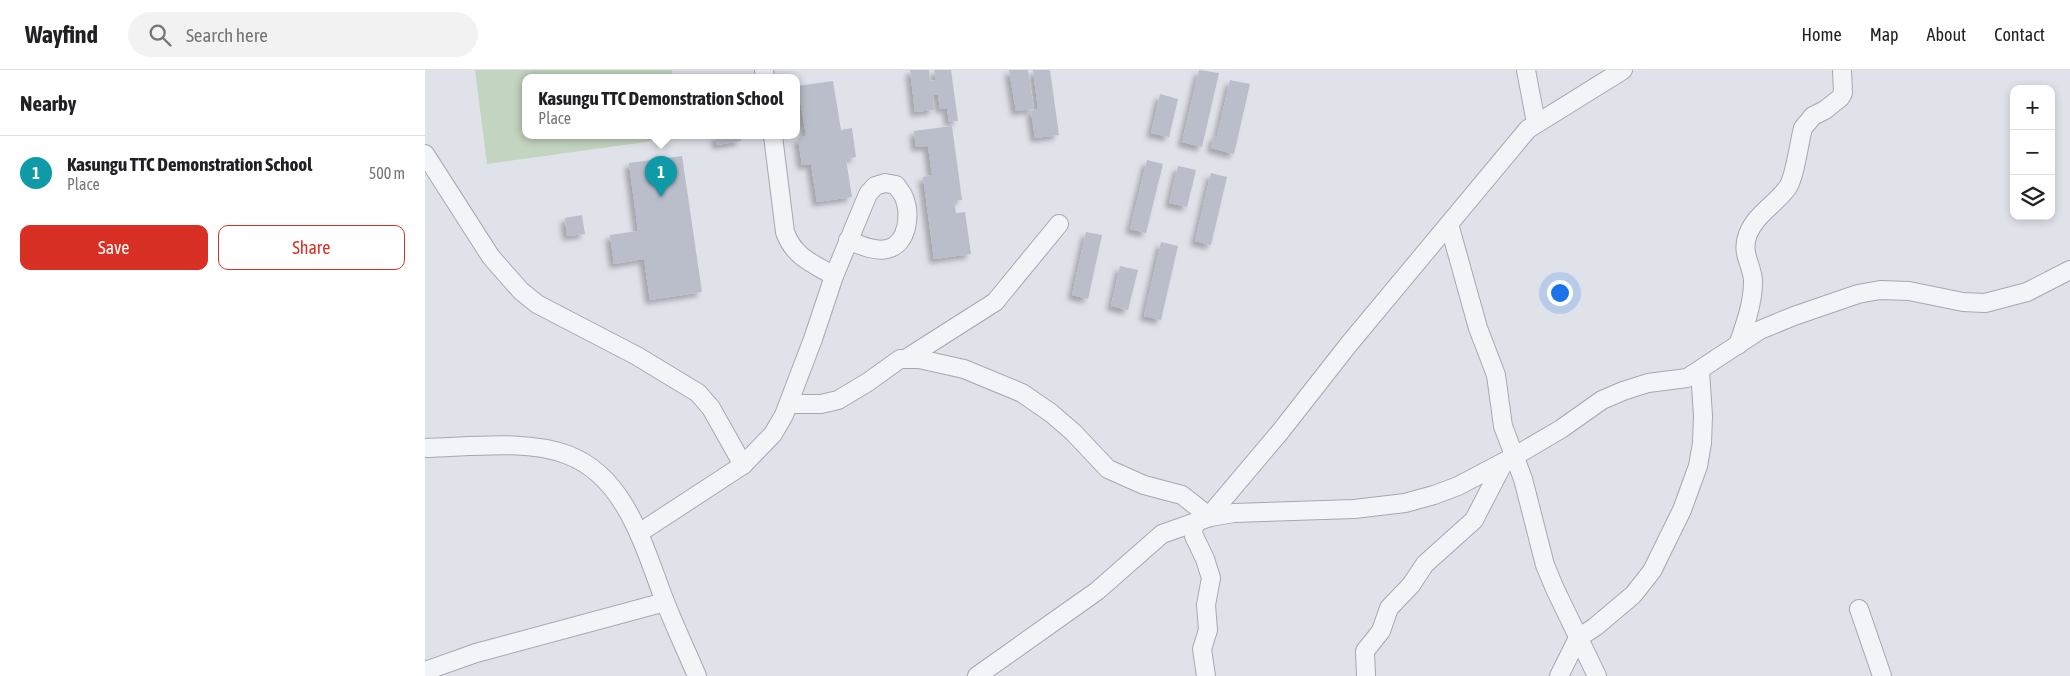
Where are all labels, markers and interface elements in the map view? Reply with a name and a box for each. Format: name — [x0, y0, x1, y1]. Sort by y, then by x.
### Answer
search box — [128, 12, 478, 57]
text: Wayfind — [25, 21, 98, 48]
icon: search — [146, 21, 174, 49]
text: Search here — [186, 24, 268, 46]
text: Home — [1802, 24, 1842, 45]
text: Map — [1870, 24, 1899, 45]
text: About — [1927, 24, 1966, 45]
text: Contact — [1994, 24, 2045, 45]
popup — [522, 74, 800, 139]
map controls — [2010, 85, 2055, 220]
button: + — [2010, 85, 2055, 130]
text: Kasungu TTC Demonstration School — [538, 87, 784, 109]
text: Nearby — [20, 91, 76, 115]
text: Place — [538, 109, 571, 127]
button: − — [2010, 130, 2055, 175]
text: Kasungu TTC Demonstration School — [67, 153, 312, 175]
pin: 1 — [645, 156, 677, 197]
text: 1 — [32, 164, 40, 182]
text: 500 m — [369, 164, 405, 182]
text: Place — [67, 175, 100, 193]
button: layers — [2010, 175, 2055, 220]
button: Save — [20, 225, 208, 270]
button: Share — [218, 225, 405, 270]
your location — [1547, 280, 1573, 306]

